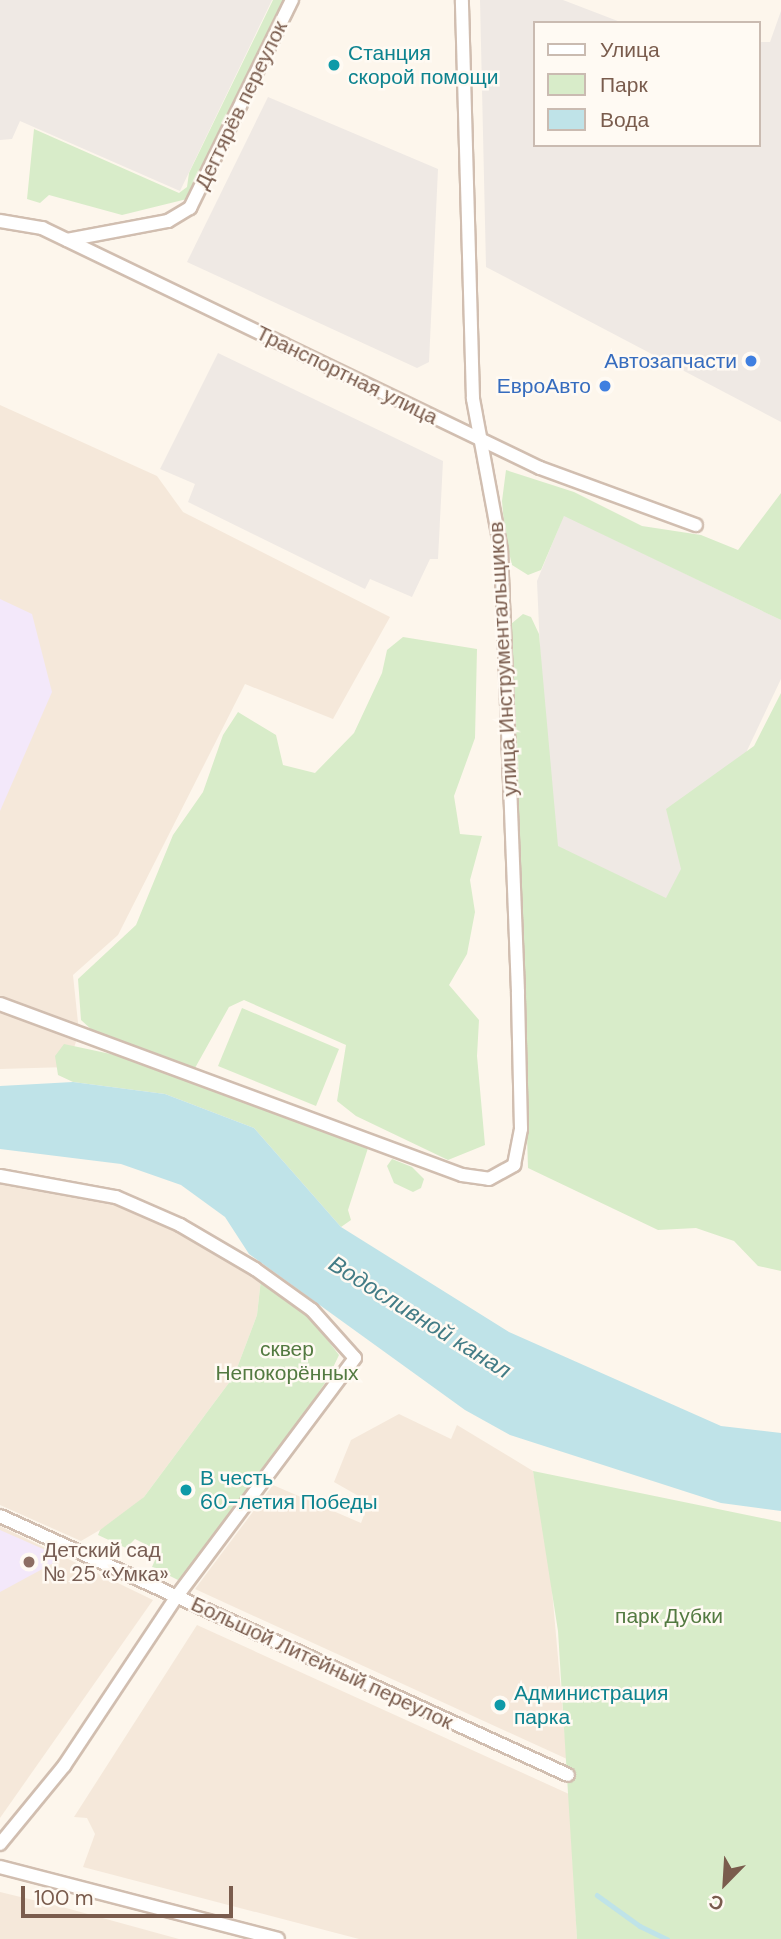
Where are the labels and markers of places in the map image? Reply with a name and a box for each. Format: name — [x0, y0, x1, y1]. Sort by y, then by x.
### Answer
place label: Станция скорой помощи — [348, 40, 498, 90]
marker: Станция скорой помощи — [326, 57, 342, 73]
place label: Автозапчасти — [604, 348, 737, 374]
marker: Автозапчасти — [743, 353, 759, 369]
place label: ЕвроАвто — [497, 373, 591, 399]
marker: ЕвроАвто — [597, 378, 613, 394]
place label: В честь 60-летия Победы — [200, 1465, 378, 1515]
marker: В честь 60-летия Победы — [178, 1482, 194, 1498]
place label: Детский сад № 25 «Умка» — [43, 1537, 169, 1587]
marker: Детский сад № 25 «Умка» — [21, 1554, 37, 1570]
place label: Администрация парка — [514, 1680, 668, 1730]
marker: Администрация парка — [492, 1697, 508, 1713]

